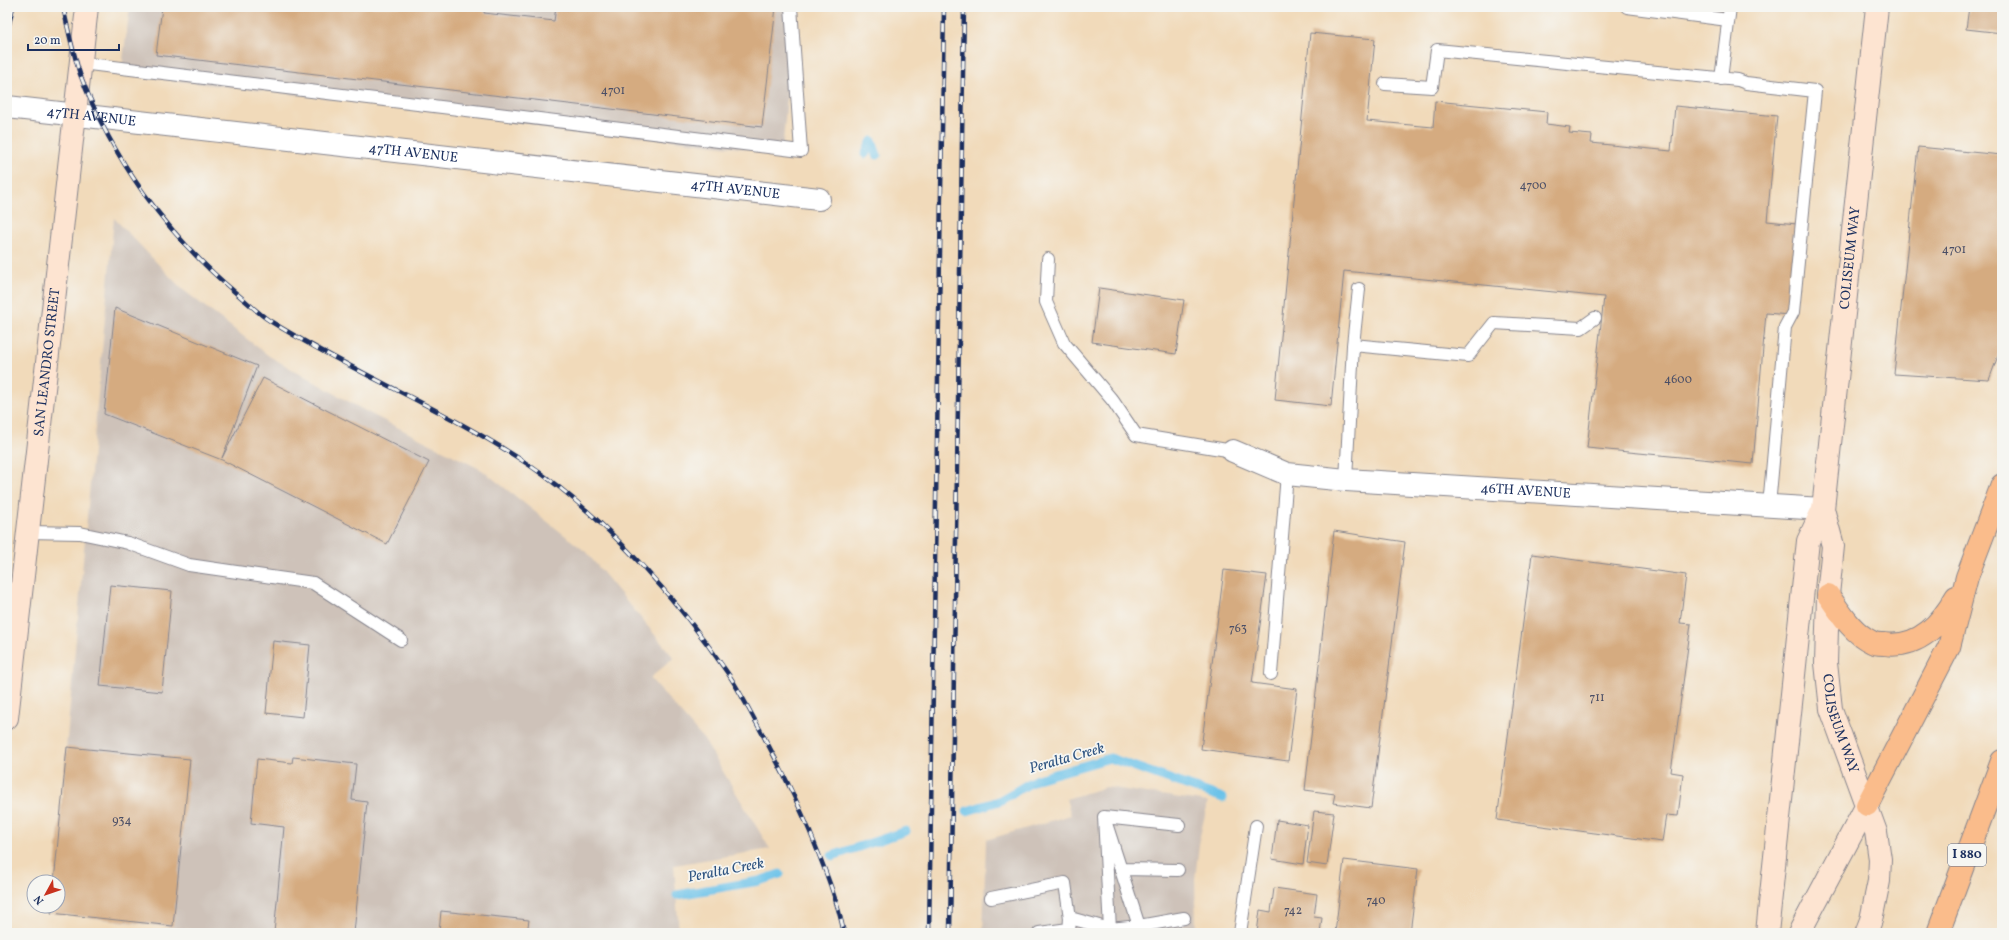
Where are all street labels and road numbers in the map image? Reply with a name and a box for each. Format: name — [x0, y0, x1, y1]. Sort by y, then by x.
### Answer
street label: 47TH AVENUE — [46, 102, 137, 131]
street label: 47TH AVENUE — [368, 139, 459, 168]
street label: 47TH AVENUE — [690, 175, 781, 204]
street label: COLISEUM WAY — [1835, 205, 1865, 310]
street label: SAN LEANDRO STREET — [29, 287, 65, 438]
street label: 46TH AVENUE — [1480, 479, 1571, 503]
street label: COLISEUM WAY — [1818, 673, 1863, 776]
road number: I 880 — [1948, 844, 1986, 866]

